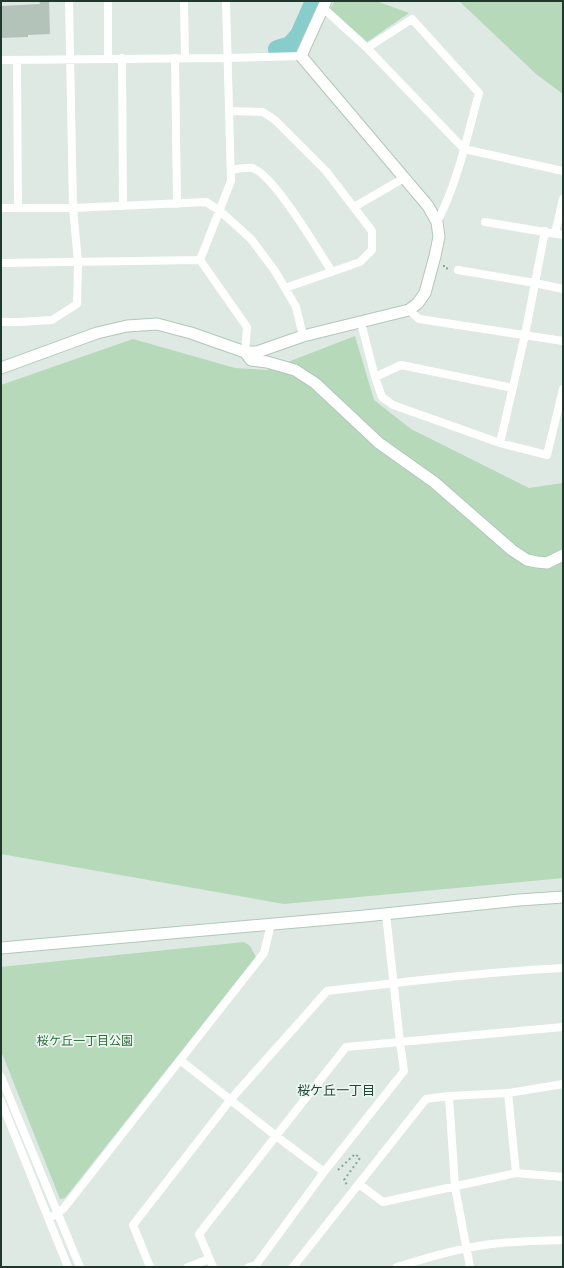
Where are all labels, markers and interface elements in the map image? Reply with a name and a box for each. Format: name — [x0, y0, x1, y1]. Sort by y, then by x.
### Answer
park label: 桜ケ丘一丁目公園 — [37, 1034, 133, 1048]
district label: 桜ケ丘一丁目 — [297, 1083, 375, 1098]

